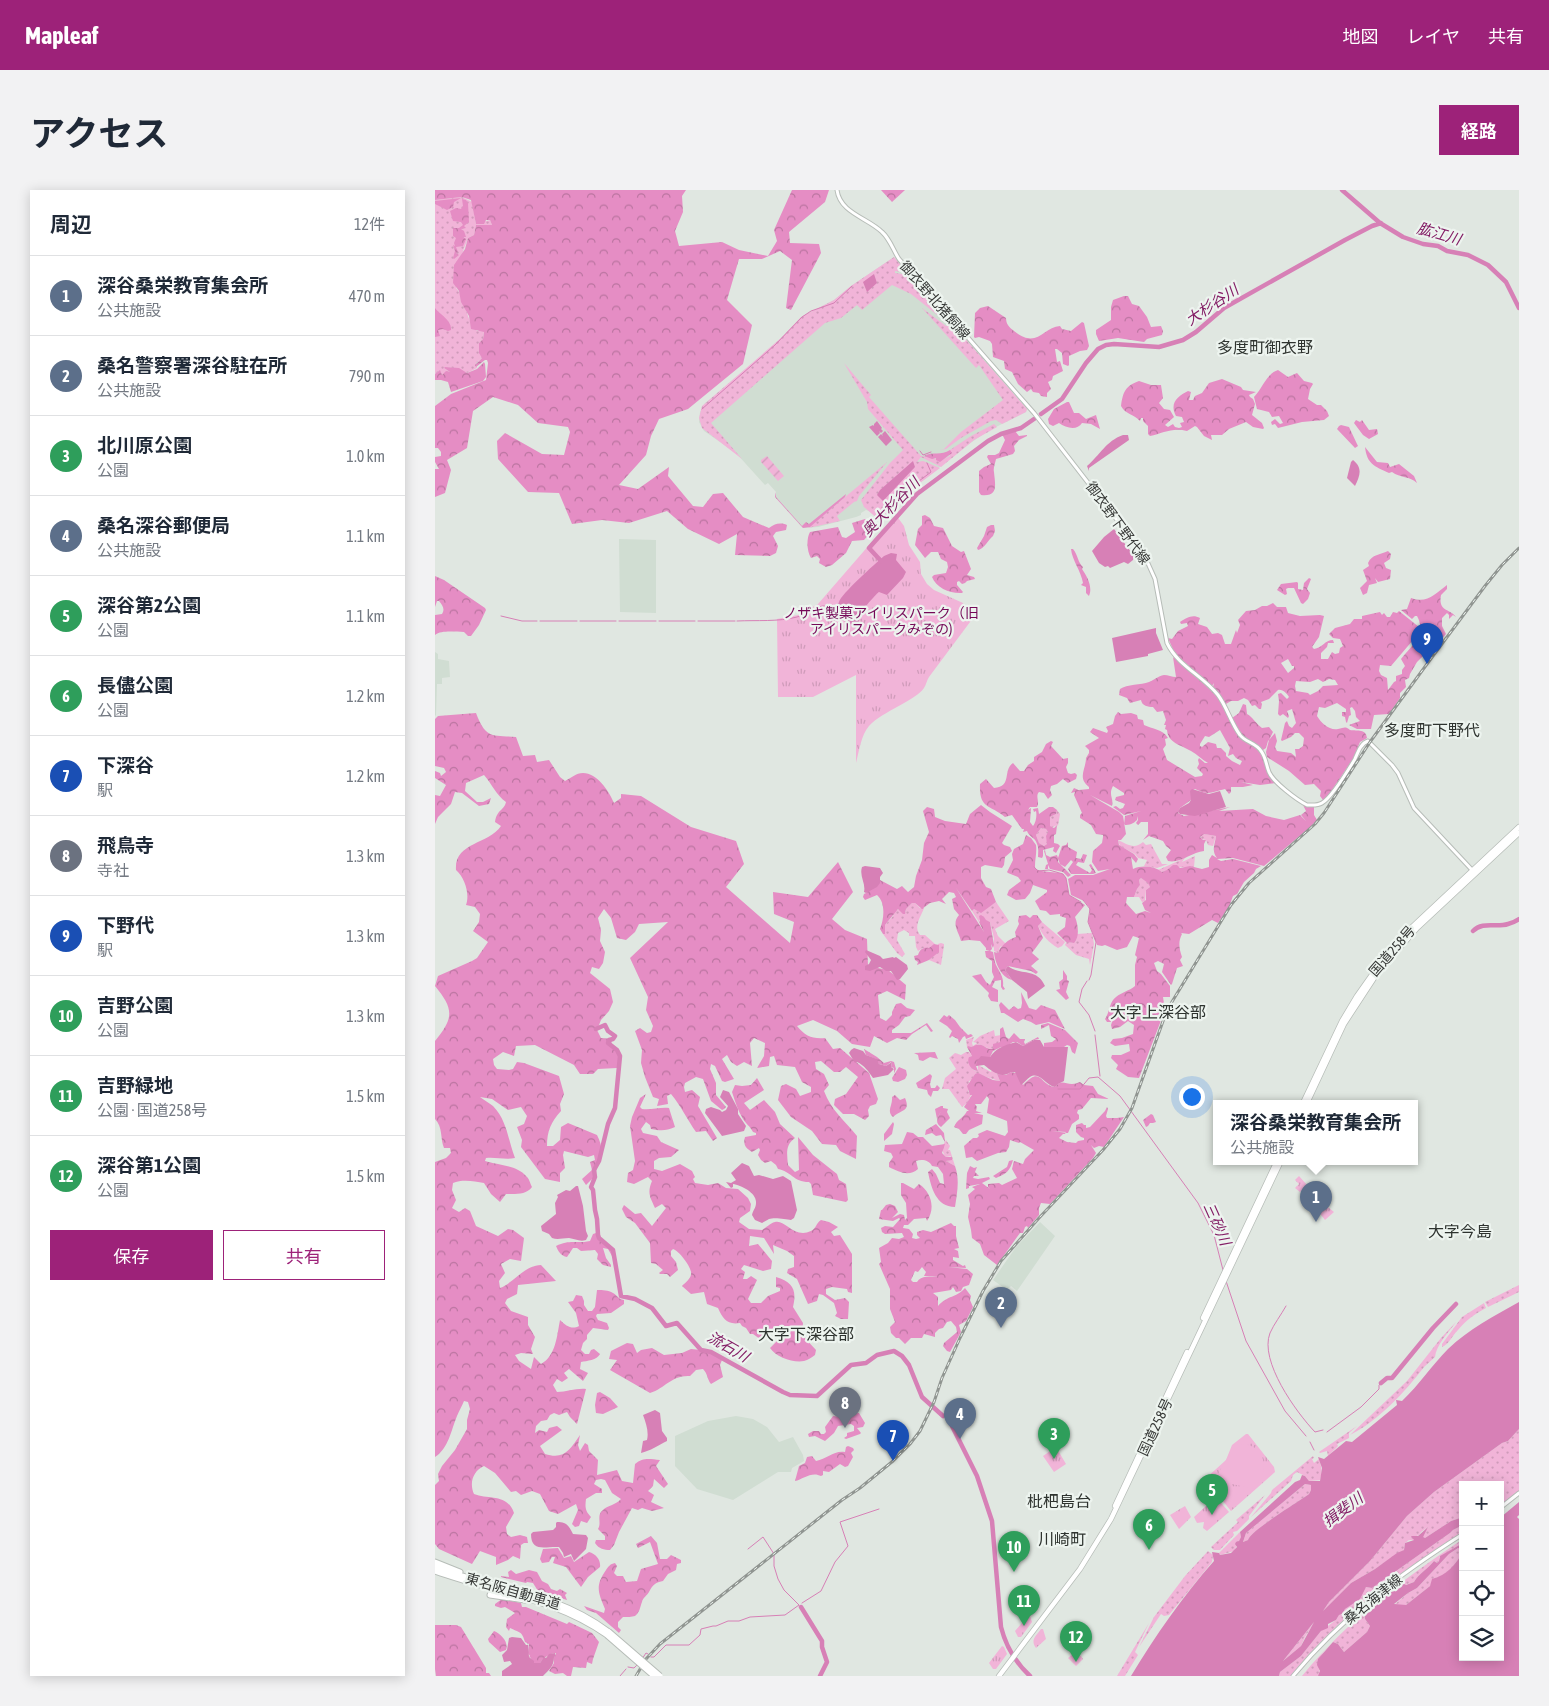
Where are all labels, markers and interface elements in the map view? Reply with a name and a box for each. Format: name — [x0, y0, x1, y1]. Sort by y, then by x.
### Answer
text: Mapleaf — [25, 22, 98, 49]
text: 地図 — [1343, 26, 1379, 47]
text: レイヤ — [1407, 26, 1460, 47]
text: 共有 — [1488, 26, 1524, 47]
button: 経路 — [1439, 105, 1519, 155]
text: アクセス — [30, 113, 168, 153]
text: 周辺 — [50, 212, 92, 236]
text: 12件 — [354, 215, 385, 233]
water label: 肱江川 — [1415, 219, 1465, 248]
street label: 御衣野北猪飼線 — [897, 258, 973, 342]
text: 深谷桑栄教育集会所 — [97, 274, 268, 296]
water label: 大杉谷川 — [1182, 280, 1243, 328]
text: 1 — [62, 287, 70, 305]
text: 470 m — [349, 287, 385, 305]
text: 公共施設 — [97, 301, 161, 319]
district label: 多度町御衣野 — [1217, 338, 1313, 356]
text: 桑名警察署深谷駐在所 — [97, 354, 287, 376]
text: 2 — [62, 367, 70, 385]
text: 790 m — [349, 367, 385, 385]
text: 公共施設 — [97, 381, 161, 399]
text: 北川原公園 — [97, 434, 192, 456]
text: 3 — [62, 447, 70, 465]
text: 1.0 km — [346, 447, 385, 465]
text: 公園 — [97, 461, 129, 479]
water label: 奥大杉谷川 — [858, 472, 924, 540]
street label: 御衣野下野代線 — [1083, 479, 1153, 567]
text: 桑名深谷郵便局 — [97, 514, 230, 536]
text: 4 — [62, 527, 70, 545]
text: 1.1 km — [346, 527, 385, 545]
text: 公共施設 — [97, 541, 161, 559]
text: 深谷第2公園 — [97, 594, 201, 616]
park label: ノザキ製菓アイリスパーク（旧 アイリスパークみぞの) — [783, 605, 979, 637]
text: 5 — [62, 607, 70, 625]
text: 1.1 km — [346, 607, 385, 625]
text: 公園 — [97, 621, 129, 639]
pin: 9 — [1411, 623, 1443, 664]
text: 長儘公園 — [97, 674, 173, 696]
text: 6 — [62, 687, 70, 705]
text: 1.2 km — [346, 687, 385, 705]
text: 公園 — [97, 701, 129, 719]
district label: 多度町下野代 — [1384, 721, 1480, 739]
text: 下深谷 — [97, 754, 154, 776]
text: 7 — [62, 767, 70, 785]
text: 1.2 km — [346, 767, 385, 785]
text: 駅 — [97, 781, 113, 799]
text: 飛鳥寺 — [97, 834, 154, 856]
text: 8 — [62, 847, 70, 865]
text: 1.3 km — [346, 847, 385, 865]
text: 寺社 — [97, 861, 129, 879]
text: 下野代 — [97, 914, 154, 936]
street label: 国道258号 — [1366, 922, 1418, 980]
text: 9 — [62, 927, 70, 945]
text: 1.3 km — [346, 927, 385, 945]
text: 駅 — [97, 941, 113, 959]
text: 吉野公園 — [97, 994, 173, 1016]
district label: 大字上深谷部 — [1110, 1003, 1206, 1021]
text: 10 — [58, 1007, 74, 1025]
text: 1.3 km — [346, 1007, 385, 1025]
text: 公園 — [97, 1021, 129, 1039]
text: 吉野緑地 — [97, 1074, 173, 1096]
your location — [1179, 1084, 1205, 1110]
text: 11 — [58, 1087, 74, 1105]
text: 1.5 km — [346, 1087, 385, 1105]
popup — [1213, 1100, 1418, 1165]
text: 公園 · 国道258号 — [97, 1101, 207, 1119]
text: 深谷桑栄教育集会所 — [1230, 1111, 1401, 1133]
text: 公共施設 — [1230, 1138, 1294, 1156]
text: 深谷第1公園 — [97, 1154, 201, 1176]
text: 12 — [58, 1167, 74, 1185]
text: 1.5 km — [346, 1167, 385, 1185]
text: 公園 — [97, 1181, 129, 1199]
pin: 1 — [1300, 1181, 1332, 1222]
water label: 三砂川 — [1201, 1200, 1235, 1250]
district label: 大字今島 — [1428, 1222, 1492, 1240]
button: 保存 — [50, 1230, 213, 1280]
button: 共有 — [223, 1230, 385, 1280]
pin: 2 — [985, 1287, 1017, 1328]
district label: 大字下深谷部 — [758, 1325, 854, 1343]
water label: 流石川 — [705, 1328, 754, 1366]
pin: 8 — [829, 1387, 861, 1428]
street label: 国道258号 — [1135, 1396, 1175, 1458]
pin: 4 — [944, 1398, 976, 1439]
pin: 3 — [1038, 1418, 1070, 1459]
pin: 7 — [877, 1420, 909, 1461]
pin: 5 — [1196, 1474, 1228, 1515]
map controls — [1459, 1481, 1504, 1661]
button: + — [1459, 1481, 1504, 1526]
water label: 揖斐川 — [1320, 1488, 1367, 1530]
district label: 枇杷島台 — [1027, 1492, 1091, 1510]
pin: 6 — [1133, 1509, 1165, 1550]
button: − — [1459, 1526, 1504, 1571]
district label: 川崎町 — [1038, 1530, 1086, 1548]
pin: 10 — [998, 1531, 1030, 1572]
street label: 東名阪自動車道 — [464, 1570, 562, 1612]
street label: 桑名海津線 — [1341, 1571, 1405, 1627]
button: locate — [1459, 1571, 1504, 1616]
pin: 11 — [1008, 1585, 1040, 1626]
button: layers — [1459, 1616, 1504, 1661]
pin: 12 — [1060, 1621, 1092, 1662]

